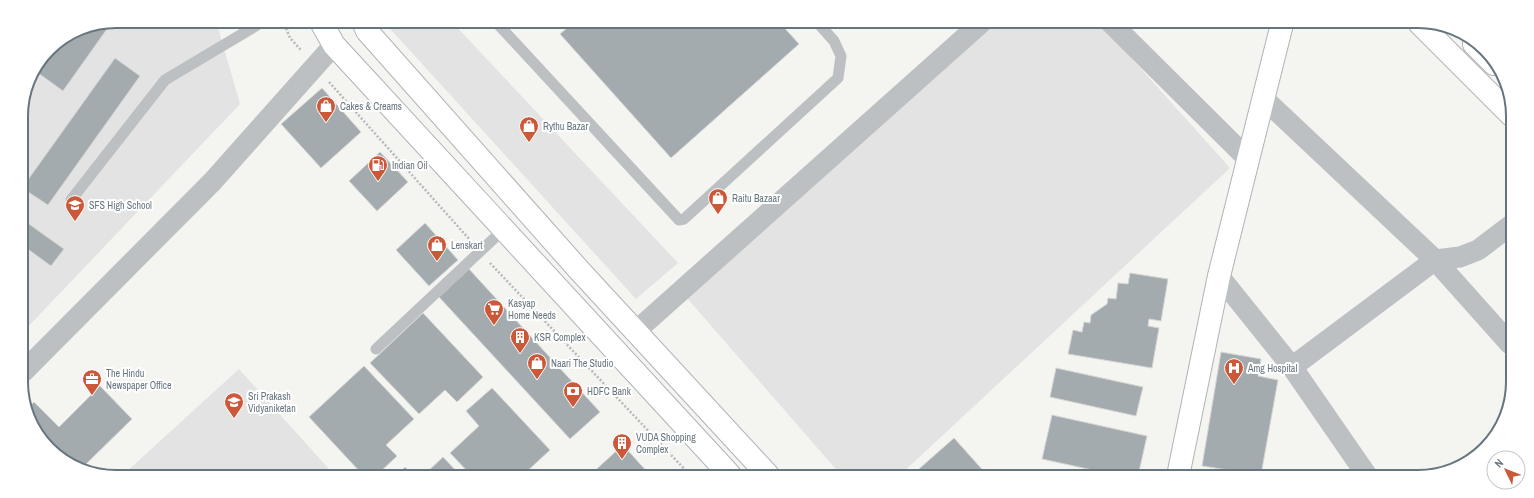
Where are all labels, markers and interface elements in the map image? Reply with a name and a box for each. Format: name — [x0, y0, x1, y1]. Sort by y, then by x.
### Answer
shop icon: Cakes & Creams — [315, 95, 337, 123]
place label: Cakes & Creams — [340, 100, 402, 113]
shop icon: Rythu Bazar — [518, 115, 540, 143]
place label: Rythu Bazar — [543, 120, 588, 133]
fuel station icon: Indian Oil — [367, 154, 389, 182]
place label: Indian Oil — [392, 159, 428, 172]
shop icon: Raitu Bazaar — [707, 187, 729, 215]
place label: Raitu Bazaar — [732, 192, 780, 205]
school or university icon: SFS High School — [64, 194, 86, 222]
place label: SFS High School — [89, 199, 152, 212]
shop icon: Lenskart — [426, 234, 448, 262]
place label: Lenskart — [451, 239, 483, 252]
place label: Kasyap Home Needs — [508, 297, 556, 322]
supermarket icon: Kasyap Home Needs — [483, 298, 505, 326]
building icon: KSR Complex — [509, 326, 531, 354]
place label: KSR Complex — [534, 331, 586, 344]
shop icon: Naari The Studio — [526, 352, 548, 380]
place label: Naari The Studio — [551, 357, 614, 370]
hospital icon: Amg Hospital — [1223, 357, 1245, 385]
place label: Amg Hospital — [1247, 362, 1297, 375]
place label: The Hindu Newspaper Office — [106, 367, 172, 392]
office icon: The Hindu Newspaper Office — [81, 368, 103, 396]
bank icon: HDFC Bank — [562, 380, 584, 408]
place label: HDFC Bank — [587, 385, 632, 398]
place label: Sri Prakash Vidyaniketan — [248, 390, 296, 415]
school or university icon: Sri Prakash Vidyaniketan — [223, 391, 245, 419]
place label: VUDA Shopping Complex — [636, 431, 696, 456]
building icon: VUDA Shopping Complex — [611, 432, 633, 460]
north arrow — [1486, 450, 1526, 490]
text: N — [1491, 456, 1506, 470]

